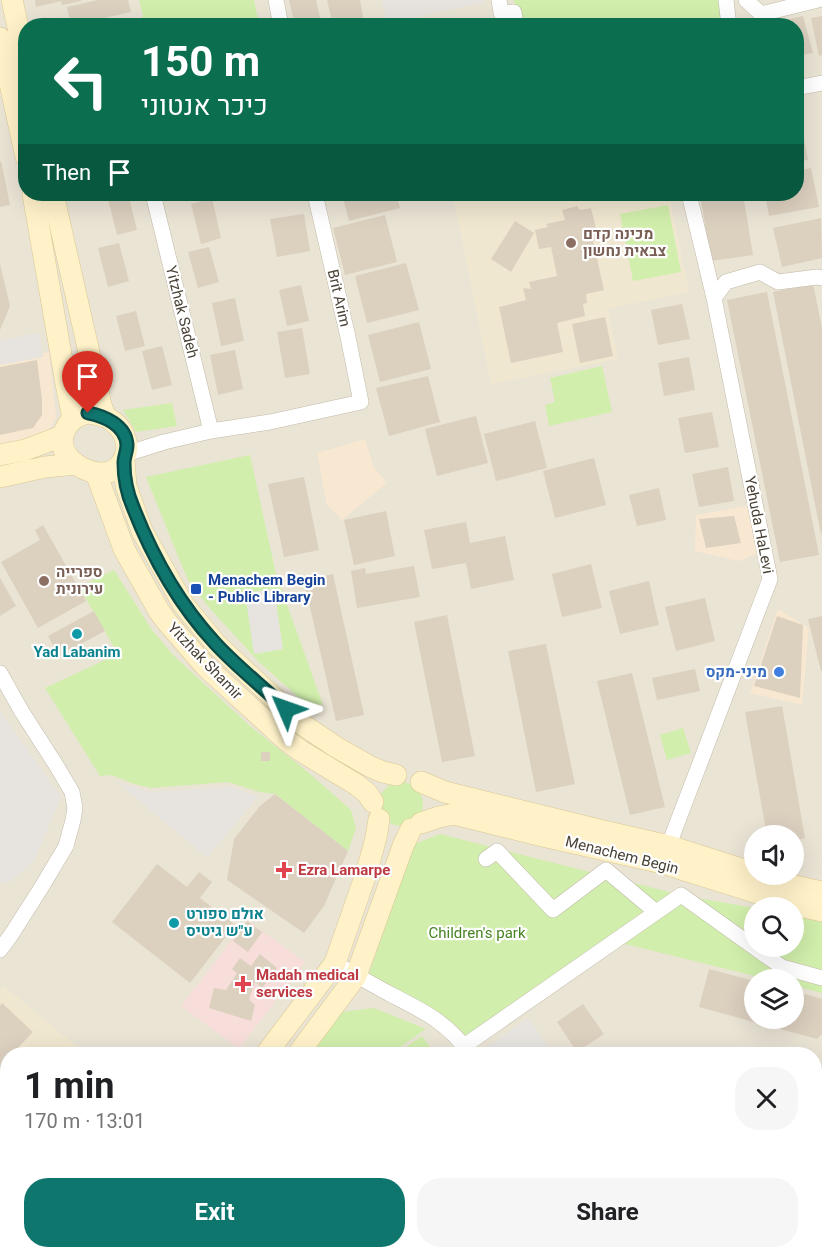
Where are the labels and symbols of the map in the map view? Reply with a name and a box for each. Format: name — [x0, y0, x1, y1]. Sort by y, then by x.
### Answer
place label: מכינה קדם צבאית נחשון — [583, 225, 666, 260]
marker: מכינה קדם צבאית נחשון — [564, 236, 578, 250]
street label: Yitzhak Sadeh — [162, 264, 202, 360]
street label: Brit Arim — [324, 268, 354, 328]
pin — [62, 351, 113, 413]
street label: Yehuda HaLevi — [741, 475, 777, 575]
place label: ספרייה עירונית — [56, 563, 103, 598]
place label: Menachem Begin - Public Library — [208, 571, 325, 606]
marker: ספרייה עירונית — [37, 574, 51, 588]
marker: Menachem Begin - Public Library — [189, 582, 203, 596]
street label: Yitzhak Shamir — [164, 619, 246, 703]
marker: Yad Labanim — [70, 627, 84, 641]
place label: Yad Labanim — [34, 643, 120, 661]
place label: מיני-מקס — [706, 663, 767, 681]
marker: מיני-מקס — [772, 665, 786, 679]
position arrow — [254, 677, 318, 741]
street label: Menachem Begin — [564, 832, 680, 878]
marker: Ezra Lamarpe — [275, 861, 293, 879]
place label: Ezra Lamarpe — [298, 861, 390, 879]
place label: אולם ספורט ע"ש גיטיס — [186, 905, 264, 940]
marker: אולם ספורט ע"ש גיטיס — [167, 916, 181, 930]
park label: Children's park — [429, 924, 526, 942]
place label: Madah medical services — [256, 966, 359, 1001]
marker: Madah medical services — [234, 975, 252, 993]

